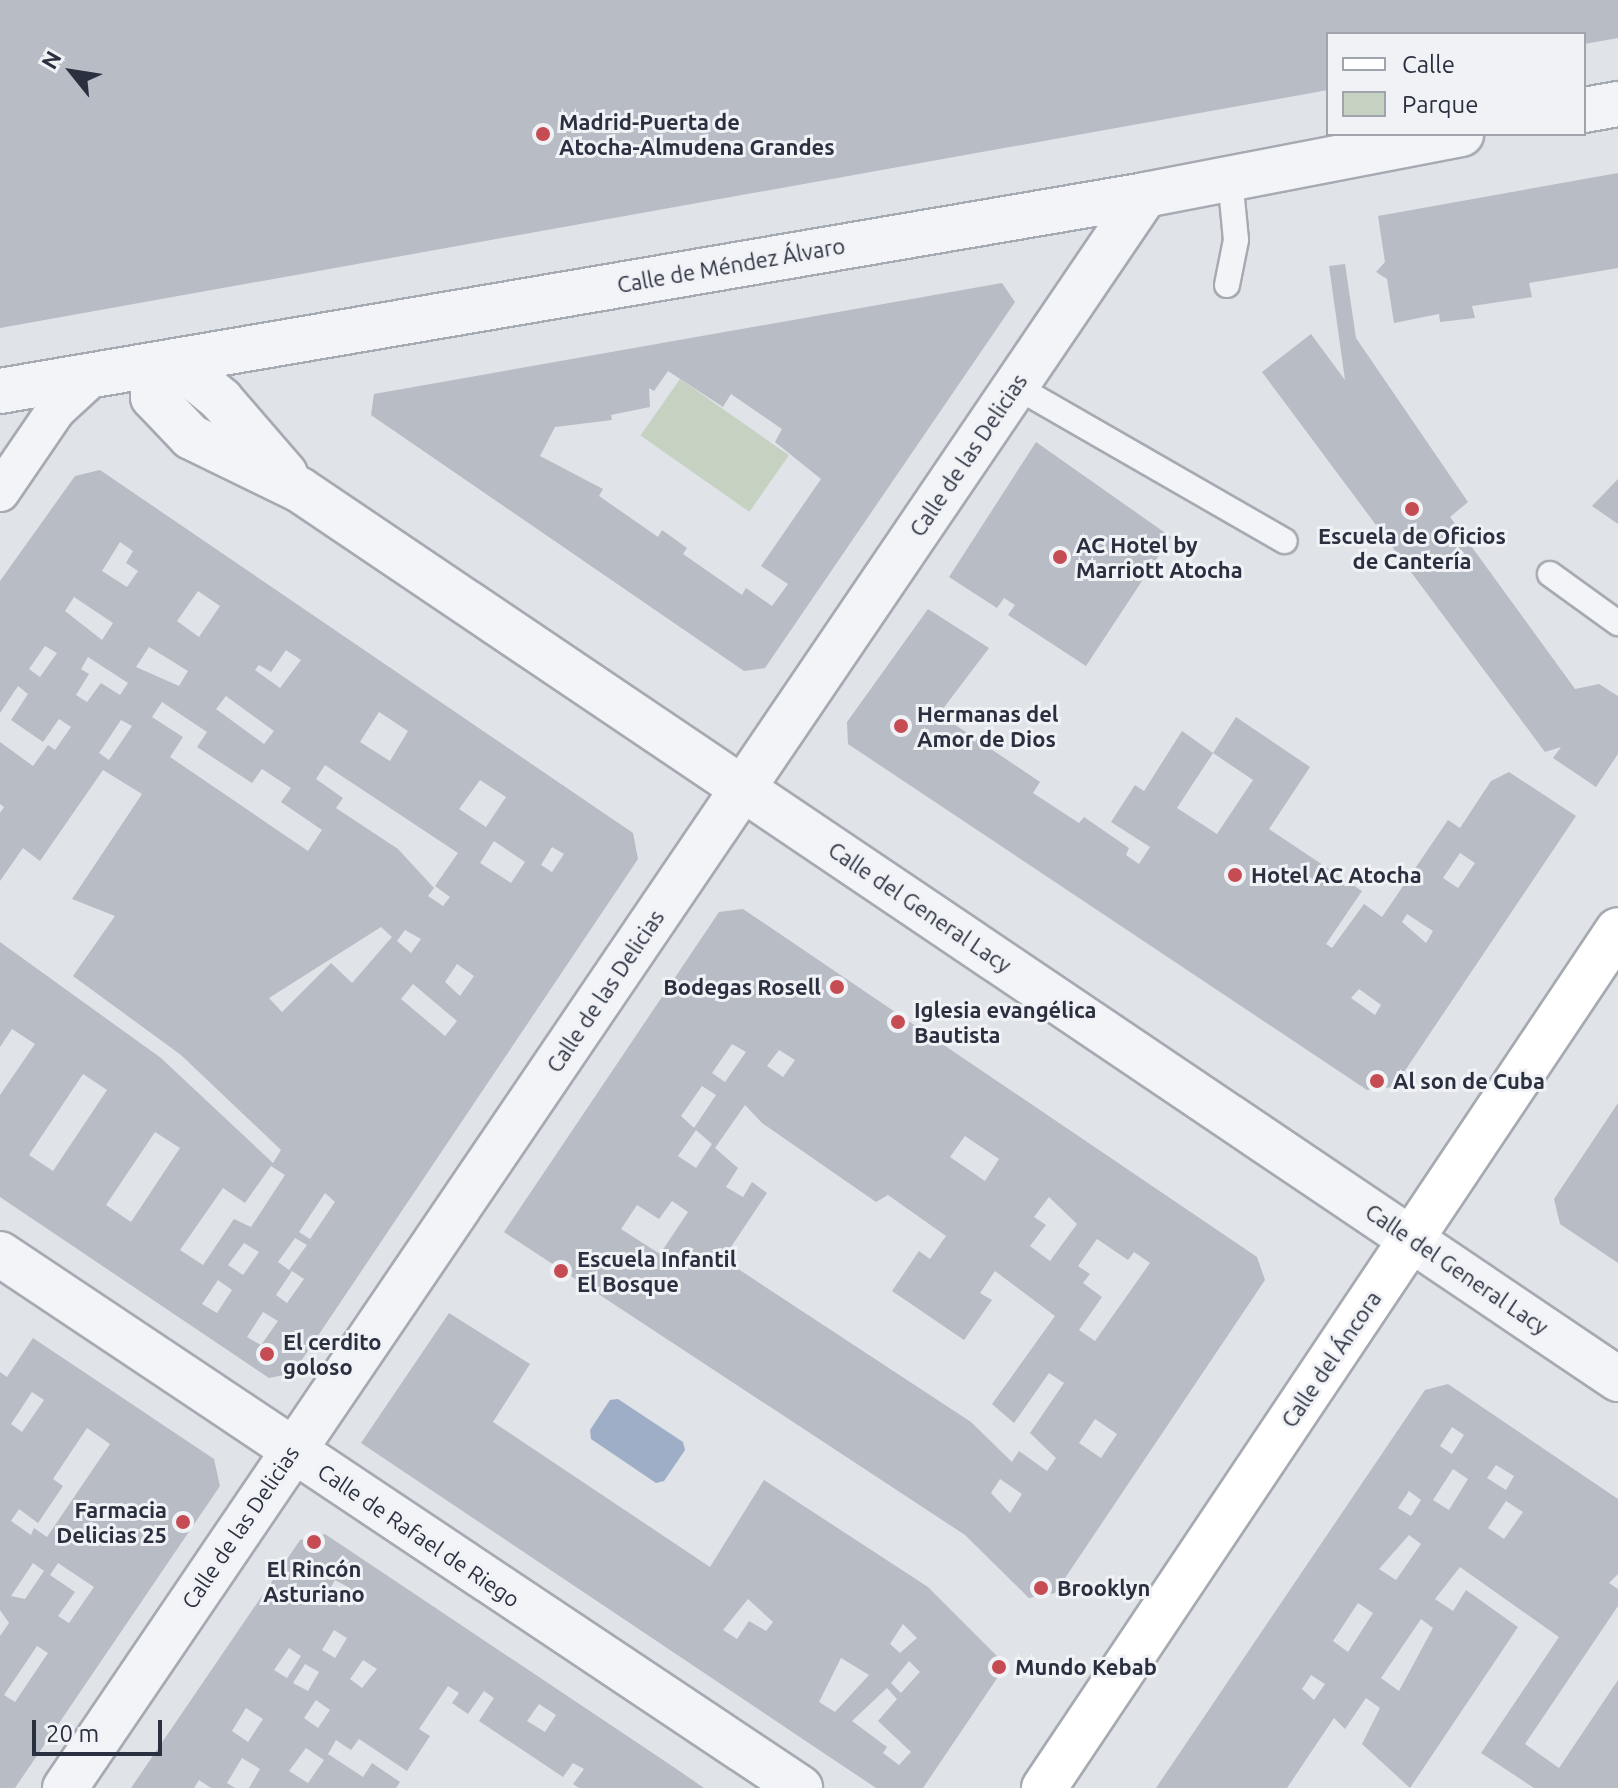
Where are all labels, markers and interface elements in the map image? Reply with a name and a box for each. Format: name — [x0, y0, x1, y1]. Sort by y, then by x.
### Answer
north arrow — [32, 32, 112, 112]
legend — [1326, 32, 1586, 136]
text: N — [36, 46, 66, 73]
text: Calle — [1402, 51, 1455, 78]
text: Parque — [1402, 91, 1479, 118]
place label: Madrid-Puerta de Atocha-Almudena Grandes — [559, 108, 835, 160]
marker: Madrid-Puerta de Atocha-Almudena Grandes — [534, 125, 552, 143]
street label: Calle de Méndez Álvaro — [615, 232, 847, 298]
street label: Calle de las Delicias — [904, 369, 1032, 541]
marker: Escuela de Oficios de Cantería — [1403, 500, 1421, 518]
place label: Escuela de Oficios de Cantería — [1318, 522, 1506, 574]
place label: AC Hotel by Marriott Atocha — [1076, 531, 1243, 582]
marker: AC Hotel by Marriott Atocha — [1051, 548, 1069, 566]
place label: Hermanas del Amor de Dios — [917, 700, 1059, 752]
marker: Hermanas del Amor de Dios — [892, 717, 910, 735]
street label: Calle del General Lacy — [824, 836, 1016, 978]
place label: Hotel AC Atocha — [1251, 862, 1422, 888]
marker: Hotel AC Atocha — [1226, 866, 1244, 884]
street label: Calle de las Delicias — [541, 905, 669, 1077]
place label: Bodegas Rosell — [663, 974, 821, 1000]
marker: Bodegas Rosell — [828, 978, 846, 996]
place label: Iglesia evangélica Bautista — [914, 996, 1096, 1048]
marker: Iglesia evangélica Bautista — [889, 1013, 907, 1031]
place label: Al son de Cuba — [1393, 1068, 1545, 1094]
marker: Al son de Cuba — [1368, 1072, 1386, 1090]
street label: Calle del General Lacy — [1361, 1198, 1553, 1340]
place label: Escuela Infantil El Bosque — [577, 1245, 736, 1296]
marker: Escuela Infantil El Bosque — [552, 1262, 570, 1280]
street label: Calle del Áncora — [1276, 1286, 1386, 1432]
place label: El cerdito goloso — [283, 1328, 382, 1380]
marker: El cerdito goloso — [258, 1345, 276, 1363]
street label: Calle de las Delicias — [176, 1441, 304, 1613]
street label: Calle de Rafael de Riego — [313, 1458, 525, 1612]
place label: Farmacia Delicias 25 — [56, 1496, 167, 1548]
marker: Farmacia Delicias 25 — [174, 1513, 192, 1531]
marker: El Rincón Asturiano — [305, 1533, 323, 1551]
place label: El Rincón Asturiano — [263, 1555, 365, 1606]
place label: Brooklyn — [1057, 1575, 1150, 1601]
marker: Brooklyn — [1032, 1579, 1050, 1597]
place label: Mundo Kebab — [1015, 1654, 1157, 1680]
marker: Mundo Kebab — [990, 1658, 1008, 1676]
scale bar — [36, 1704, 166, 1754]
text: 20 m — [46, 1720, 99, 1747]

